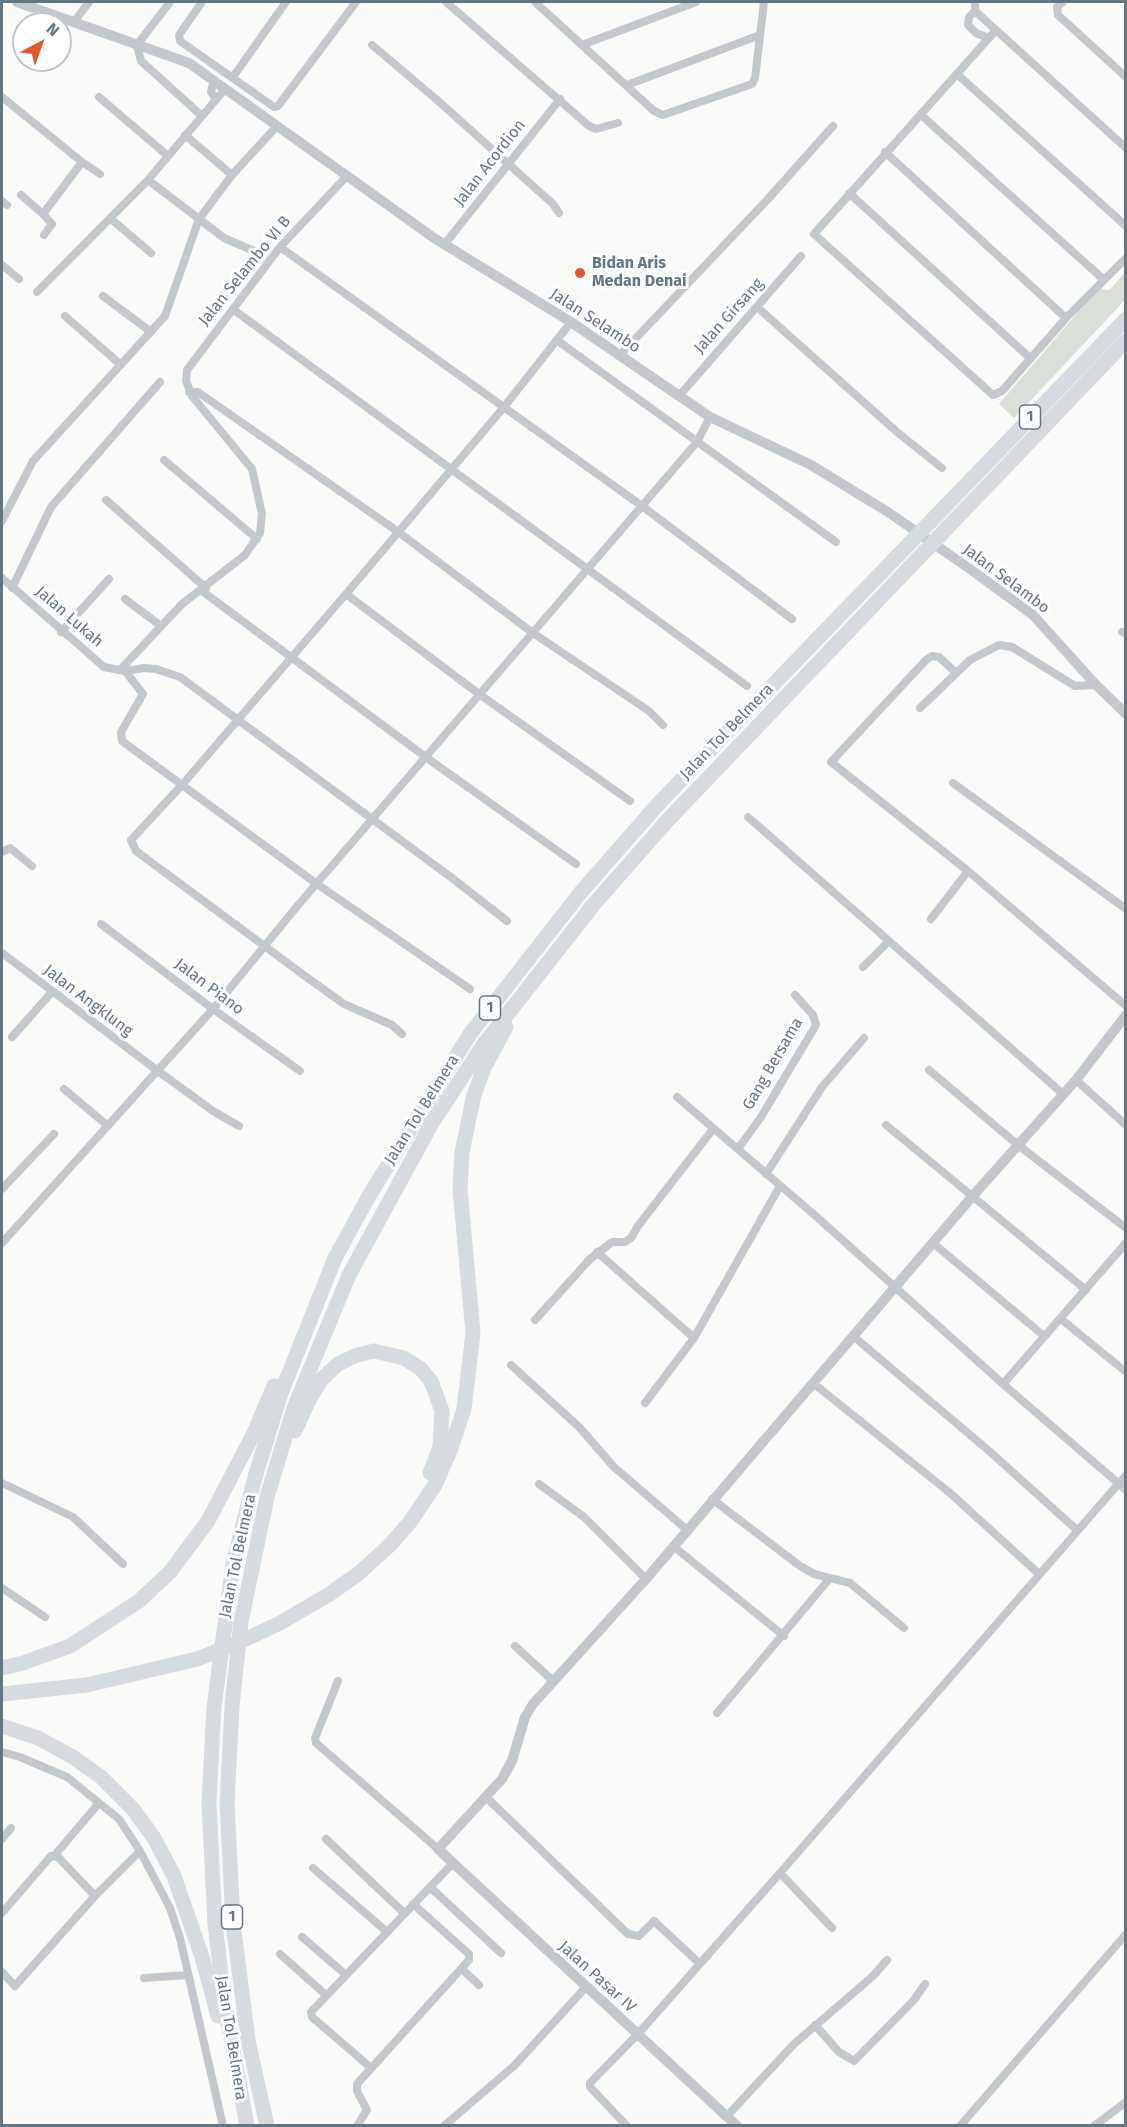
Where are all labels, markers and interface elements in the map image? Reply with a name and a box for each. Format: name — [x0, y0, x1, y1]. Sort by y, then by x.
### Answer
north arrow — [12, 12, 72, 72]
text: N — [43, 19, 63, 40]
street label: Jalan Acordion — [450, 116, 530, 210]
street label: Jalan Selambo VI B — [195, 212, 295, 330]
place label: Bidan Aris Medan Denai — [592, 254, 687, 292]
marker: Bidan Aris Medan Denai — [573, 266, 587, 280]
street label: Jalan Girsang — [690, 274, 768, 358]
street label: Jalan Selambo — [546, 285, 644, 357]
road number: 1 — [1020, 405, 1040, 429]
street label: Jalan Selambo — [959, 540, 1053, 618]
street label: Jalan Lukah — [31, 582, 107, 652]
street label: Jalan Tol Belmera — [676, 680, 778, 784]
street label: Jalan Piano — [171, 955, 247, 1019]
street label: Jalan Angklung — [39, 961, 137, 1041]
road number: 1 — [480, 996, 500, 1020]
street label: Gang Bersama — [739, 1014, 807, 1114]
street label: Jalan Tol Belmera — [380, 1052, 464, 1168]
street label: Jalan Tol Belmera — [216, 1492, 260, 1620]
road number: 1 — [222, 1905, 242, 1929]
street label: Jalan Pasar IV — [554, 1937, 640, 2017]
street label: Jalan Tol Belmera — [212, 1974, 250, 2102]

